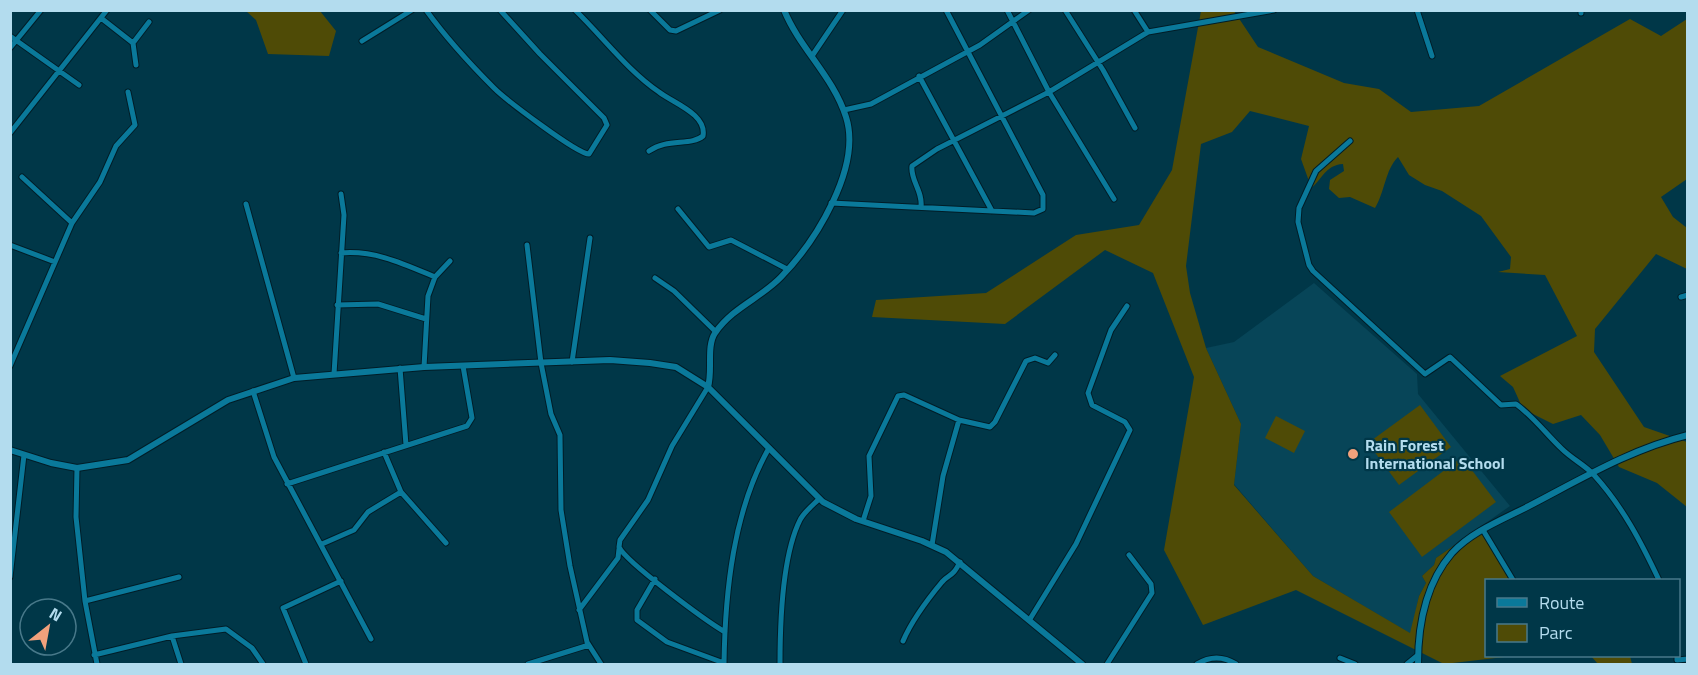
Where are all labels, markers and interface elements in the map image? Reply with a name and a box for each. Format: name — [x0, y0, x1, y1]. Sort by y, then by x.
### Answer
place label: Rain Forest International School — [1365, 433, 1505, 475]
marker: Rain Forest International School — [1346, 447, 1360, 461]
legend — [1485, 579, 1680, 657]
text: Route — [1539, 589, 1584, 616]
north arrow — [18, 597, 78, 657]
text: N — [45, 601, 67, 627]
text: Parc — [1539, 619, 1573, 646]

